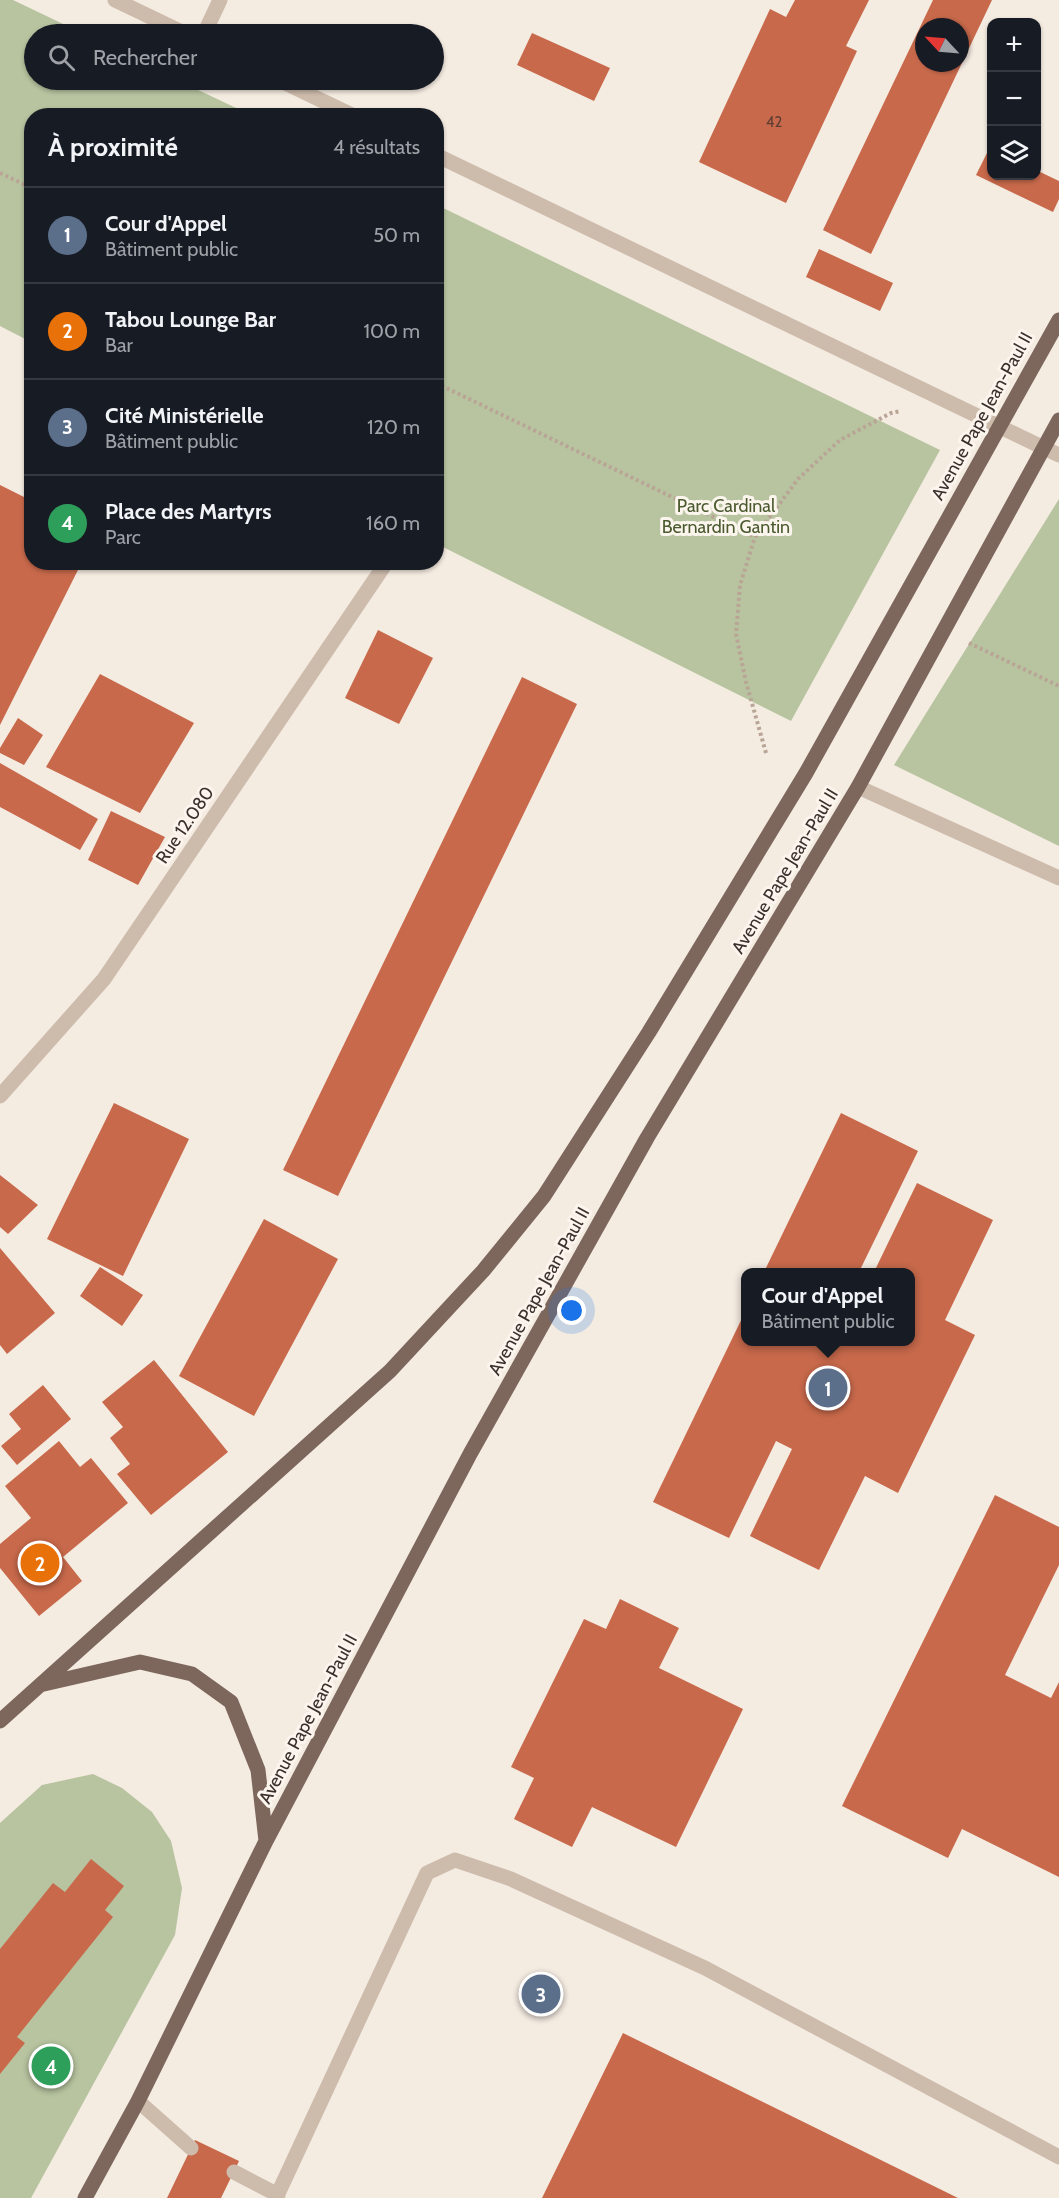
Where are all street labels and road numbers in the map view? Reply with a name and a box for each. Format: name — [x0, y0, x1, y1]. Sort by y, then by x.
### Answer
street label: Avenue Pape Jean-Paul II — [927, 328, 1037, 504]
street label: Rue 12.080 — [151, 782, 219, 868]
street label: Avenue Pape Jean-Paul II — [727, 785, 843, 957]
street label: Avenue Pape Jean-Paul II — [484, 1203, 594, 1379]
street label: Avenue Pape Jean-Paul II — [254, 1631, 362, 1807]

